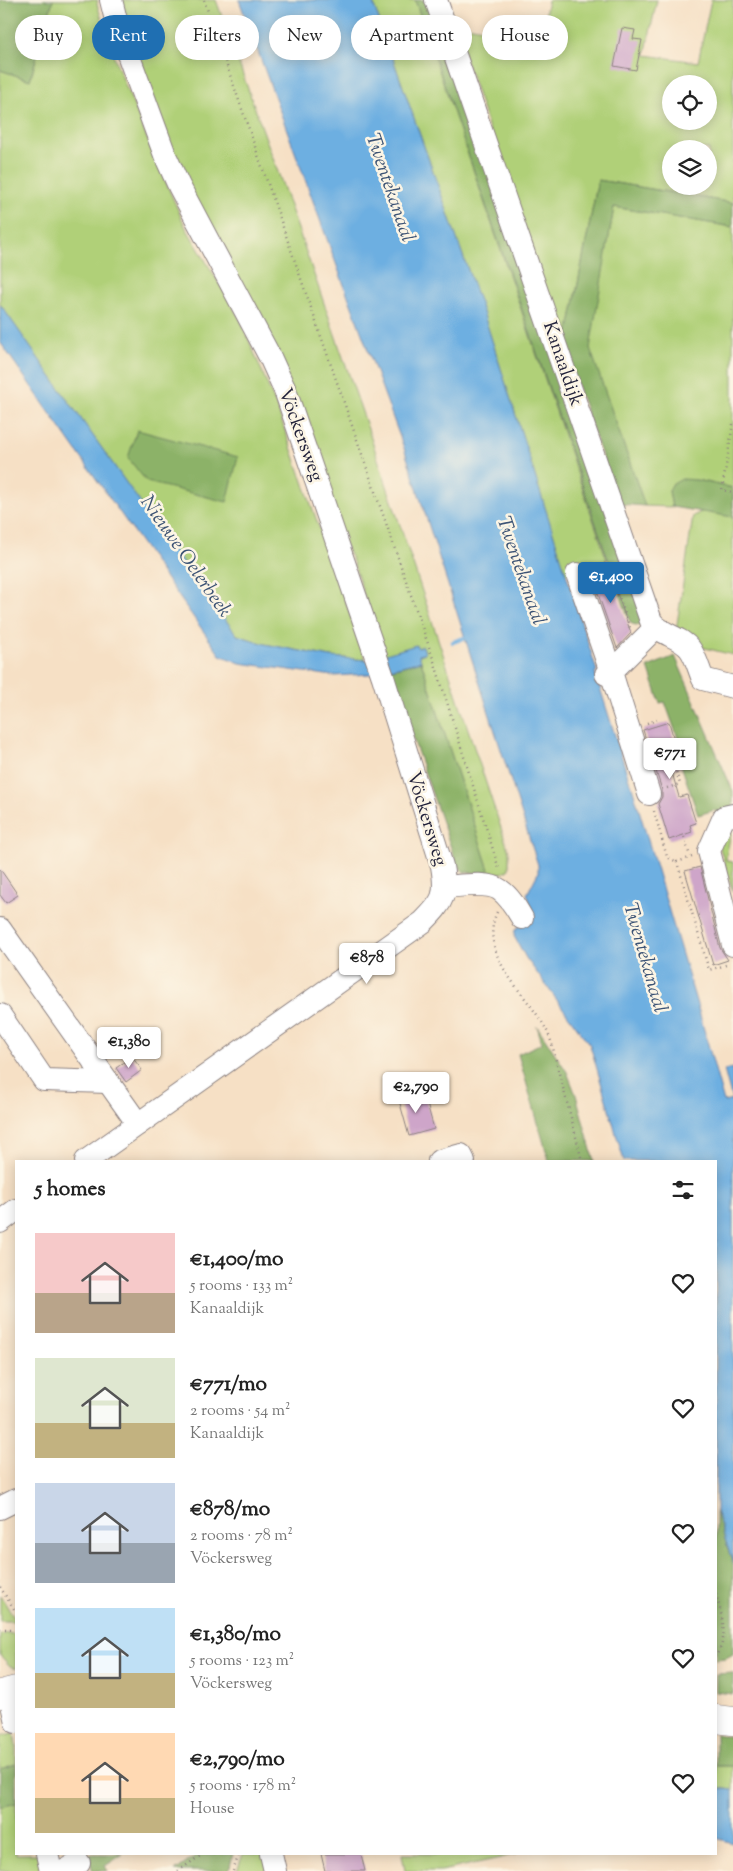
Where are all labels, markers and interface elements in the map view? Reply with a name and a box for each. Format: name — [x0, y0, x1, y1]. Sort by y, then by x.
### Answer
chip: Buy — [15, 15, 82, 60]
chip: Rent — [92, 15, 165, 60]
chip: Filters — [175, 15, 259, 60]
chip: New — [269, 15, 341, 60]
chip: Apartment — [351, 15, 472, 60]
chip: House — [482, 15, 568, 60]
map controls — [662, 75, 717, 195]
button: locate — [662, 75, 717, 130]
water label: Twentekanaal — [357, 130, 421, 246]
button: layers — [662, 140, 717, 195]
street label: Kanaaldijk — [535, 318, 589, 411]
street label: Vöckersweg — [271, 385, 329, 485]
water label: Nieuwe Oelerbeek — [132, 490, 238, 624]
water label: Twentekanaal — [488, 513, 552, 629]
pin: €1,400 — [570, 562, 652, 604]
text: €1,400 — [589, 566, 633, 589]
pin: €771 — [640, 738, 700, 780]
text: €771 — [654, 742, 686, 765]
street label: Vöckersweg — [399, 768, 453, 870]
water label: Twentekanaal — [614, 900, 674, 1016]
pin: €878 — [337, 942, 397, 985]
text: €878 — [350, 947, 384, 970]
pin: €1,380 — [88, 1026, 170, 1069]
text: €1,380 — [108, 1031, 150, 1054]
pin: €2,790 — [375, 1072, 457, 1114]
text: €2,790 — [393, 1076, 439, 1099]
text: 5 homes — [35, 1175, 105, 1205]
icon: filters — [669, 1176, 697, 1204]
text: €1,400/mo — [190, 1245, 283, 1275]
icon: home — [75, 1253, 135, 1313]
icon: heart — [669, 1269, 697, 1297]
text: 5 rooms · 133 m² — [190, 1275, 293, 1298]
text: Kanaaldijk — [190, 1298, 264, 1321]
text: €771/mo — [190, 1370, 267, 1400]
icon: home — [75, 1378, 135, 1438]
icon: heart — [669, 1394, 697, 1422]
text: 2 rooms · 54 m² — [190, 1400, 290, 1423]
text: Kanaaldijk — [190, 1423, 264, 1446]
text: €878/mo — [190, 1495, 270, 1525]
icon: home — [75, 1503, 135, 1563]
icon: heart — [669, 1519, 697, 1547]
text: 2 rooms · 78 m² — [190, 1525, 293, 1548]
text: Vöckersweg — [190, 1548, 272, 1571]
text: €1,380/mo — [190, 1620, 281, 1650]
icon: home — [75, 1628, 135, 1688]
icon: heart — [669, 1644, 697, 1672]
text: 5 rooms · 123 m² — [190, 1650, 294, 1673]
text: Vöckersweg — [190, 1673, 272, 1696]
text: €2,790/mo — [190, 1745, 285, 1775]
icon: home — [75, 1753, 135, 1813]
icon: heart — [669, 1769, 697, 1797]
text: 5 rooms · 178 m² — [190, 1775, 296, 1798]
text: House — [190, 1798, 234, 1821]

